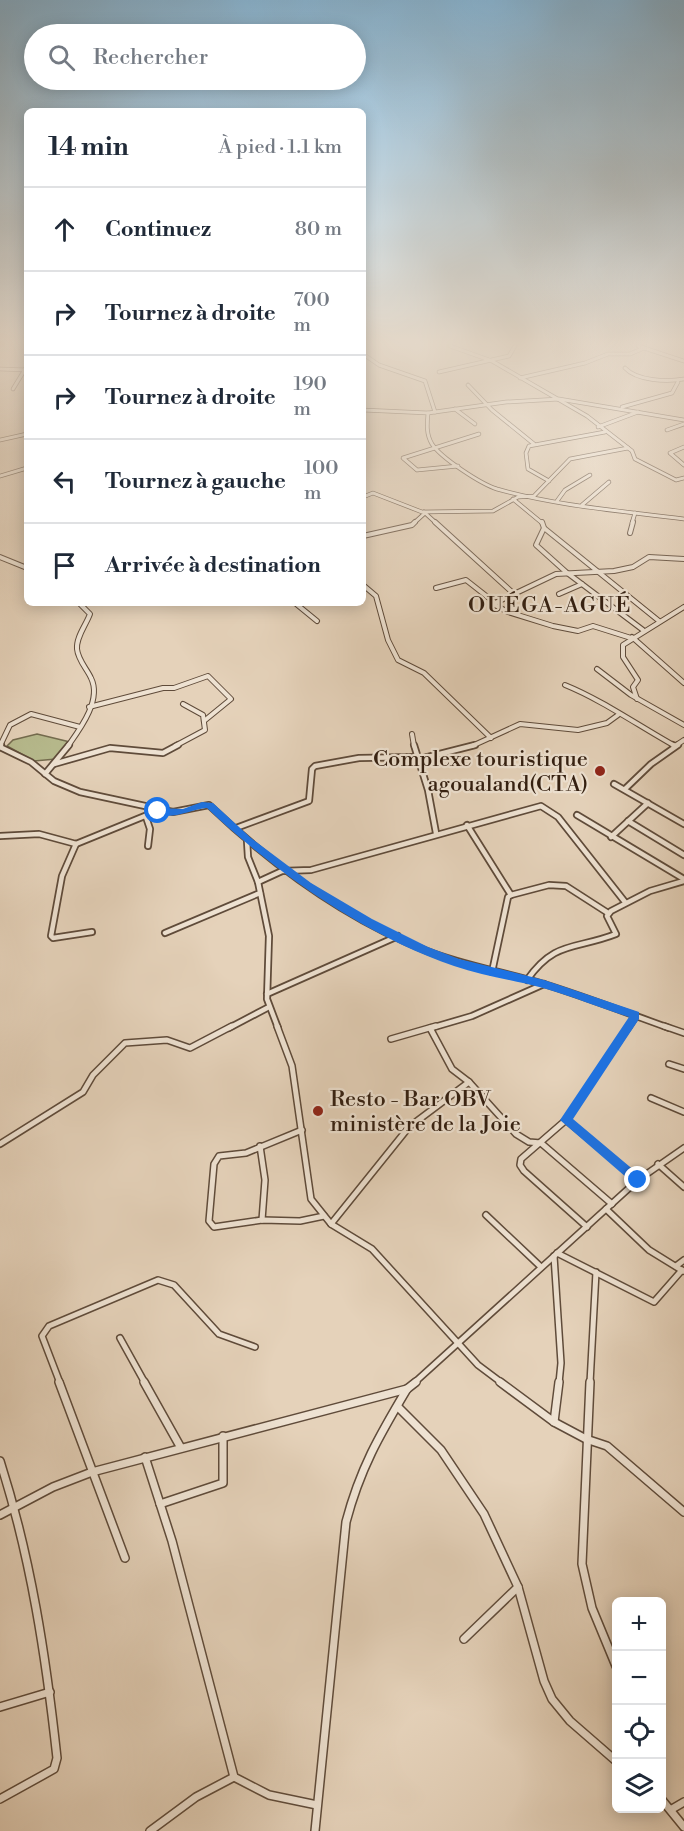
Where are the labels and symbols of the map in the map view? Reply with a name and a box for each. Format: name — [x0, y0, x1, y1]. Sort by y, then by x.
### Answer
district label: OUÉGA-AGUÉ — [468, 591, 632, 619]
place label: Complexe touristique agoualand(CTA) — [373, 746, 588, 798]
marker: Complexe touristique agoualand(CTA) — [593, 764, 607, 778]
route start — [144, 797, 170, 823]
place label: Resto - Bar OBV ministère de la Joie — [330, 1086, 521, 1138]
marker: Resto - Bar OBV ministère de la Joie — [311, 1104, 325, 1118]
route end — [624, 1166, 650, 1192]

